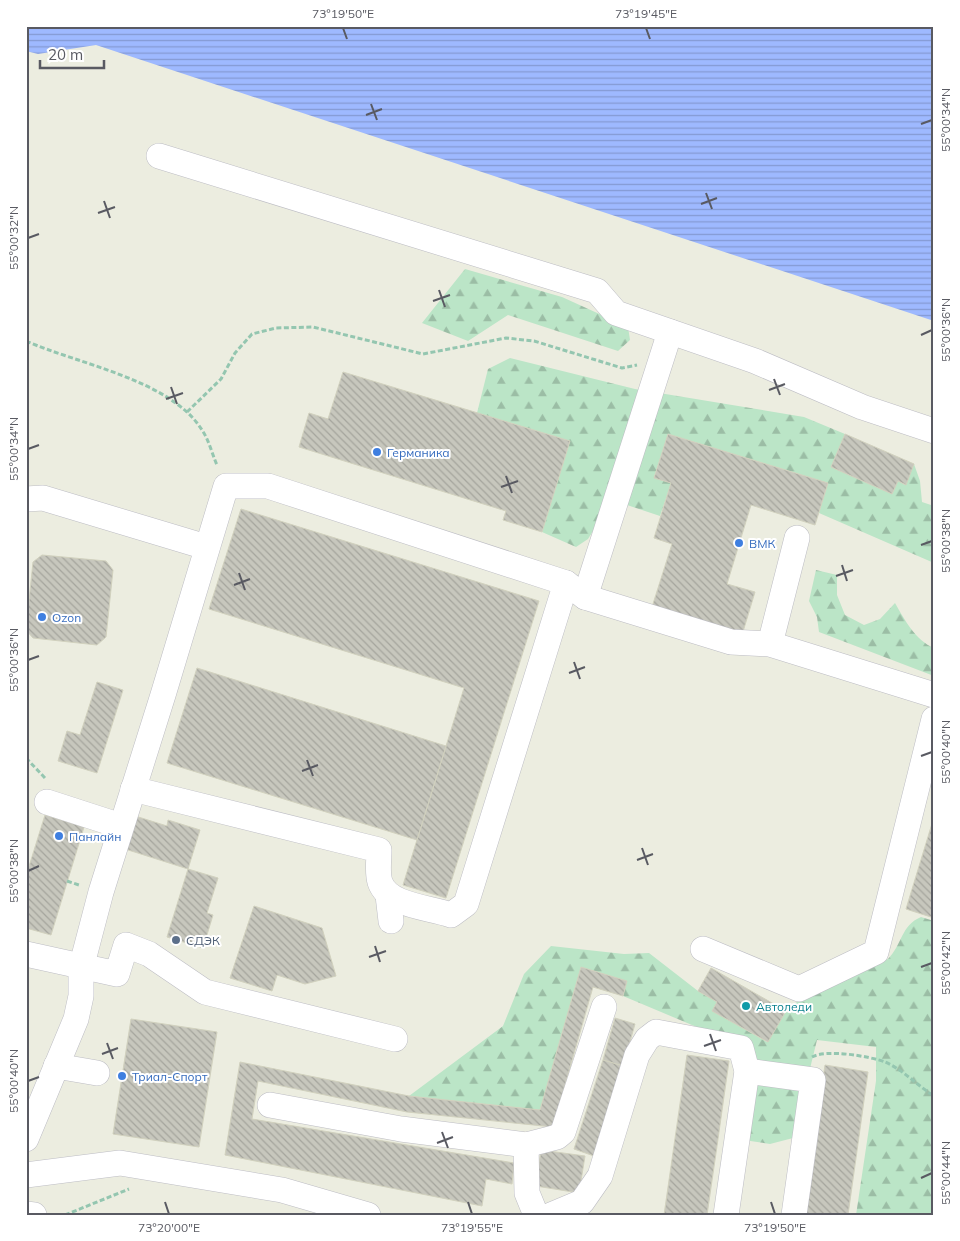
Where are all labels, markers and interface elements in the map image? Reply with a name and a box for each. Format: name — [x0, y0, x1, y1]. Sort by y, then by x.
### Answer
text: 73°19'50"E — [312, 6, 374, 21]
text: 73°19'45"E — [615, 6, 677, 21]
scale bar — [40, 38, 104, 70]
text: 20 m — [48, 45, 83, 64]
text: 55°00'34"N — [938, 88, 953, 152]
text: 55°00'32"N — [6, 206, 21, 270]
text: 55°00'36"N — [938, 298, 953, 362]
text: 55°00'34"N — [6, 417, 21, 481]
place label: Германика — [387, 445, 450, 460]
marker: Германика — [371, 446, 383, 458]
text: 55°00'38"N — [938, 509, 953, 573]
place label: ВМК — [749, 536, 775, 551]
marker: ВМК — [733, 537, 745, 549]
place label: Ozon — [52, 610, 81, 625]
marker: Ozon — [36, 611, 48, 623]
text: 55°00'36"N — [6, 628, 21, 692]
text: 55°00'40"N — [938, 720, 953, 784]
place label: Панлайн — [69, 829, 121, 844]
marker: Панлайн — [53, 830, 65, 842]
text: 55°00'38"N — [6, 839, 21, 903]
text: 55°00'42"N — [938, 931, 953, 995]
place label: СДЭК — [186, 933, 220, 948]
marker: СДЭК — [170, 934, 182, 946]
place label: Автоледи — [756, 999, 812, 1014]
marker: Автоледи — [740, 1000, 752, 1012]
text: 55°00'40"N — [6, 1049, 21, 1113]
place label: Триал-Спорт — [132, 1069, 208, 1084]
marker: Триал-Спорт — [116, 1070, 128, 1082]
text: 55°00'44"N — [938, 1141, 953, 1205]
text: 73°20'00"E — [138, 1220, 200, 1235]
text: 73°19'55"E — [441, 1220, 503, 1235]
text: 73°19'50"E — [744, 1220, 806, 1235]

